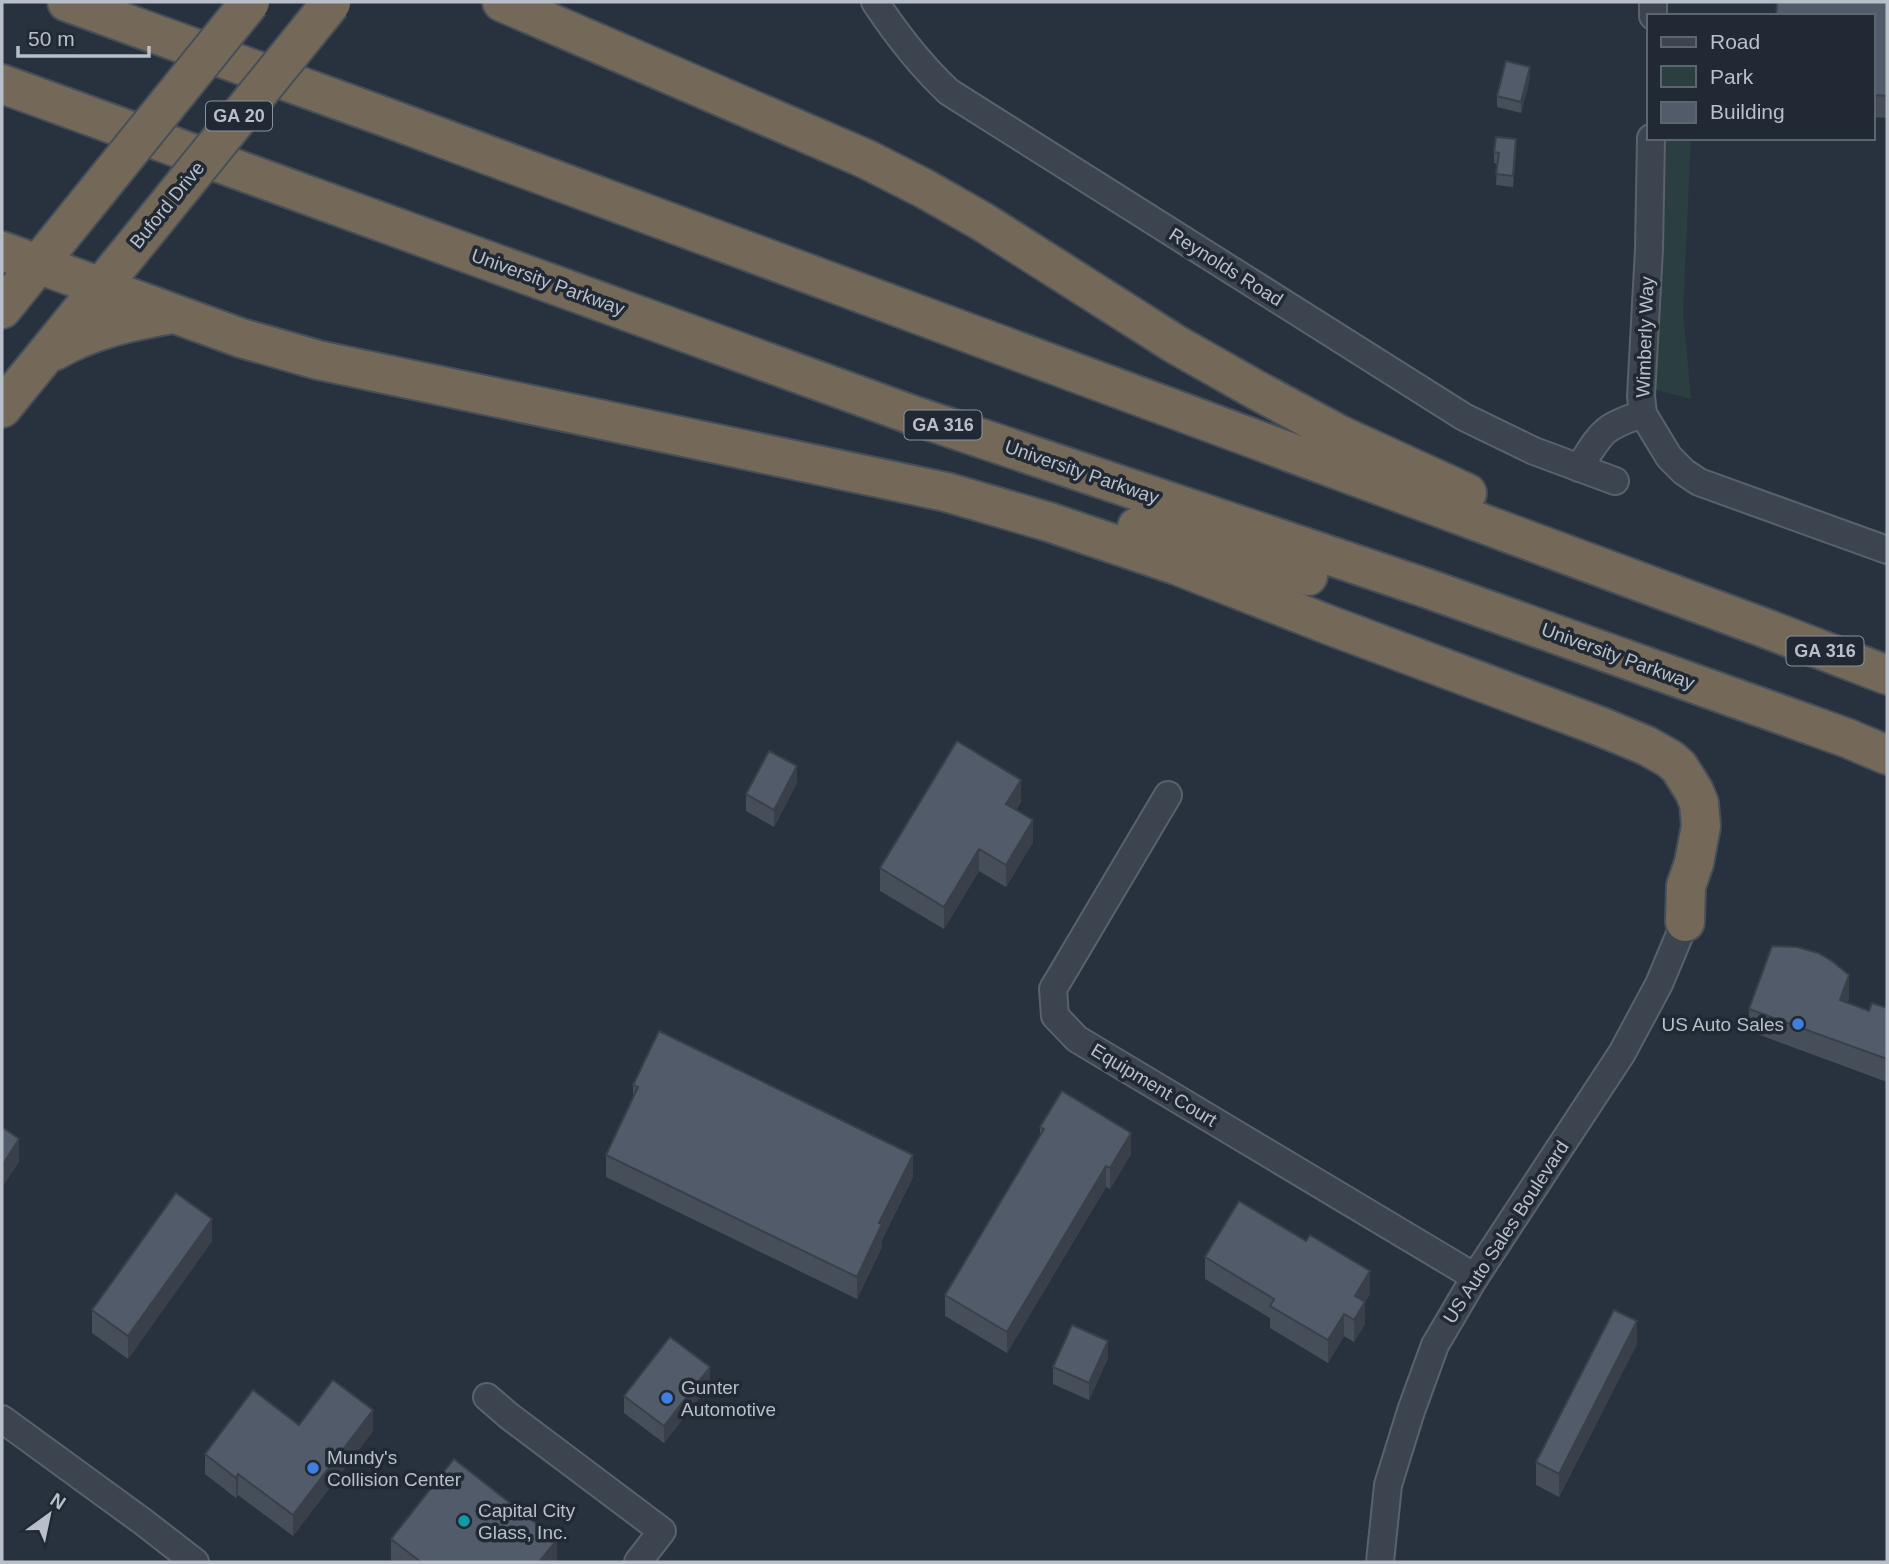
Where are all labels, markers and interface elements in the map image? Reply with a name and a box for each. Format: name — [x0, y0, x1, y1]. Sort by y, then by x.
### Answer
scale bar — [18, 14, 149, 58]
legend — [1647, 14, 1875, 140]
text: 50 m — [28, 27, 75, 50]
text: Road — [1710, 30, 1760, 53]
text: Park — [1710, 65, 1754, 88]
text: Building — [1710, 100, 1785, 123]
road number: GA 20 — [206, 102, 272, 131]
street label: Buford Drive — [126, 157, 208, 253]
street label: Reynolds Road — [1165, 224, 1287, 310]
street label: University Parkway — [469, 245, 628, 320]
street label: Wimberly Way — [1632, 275, 1658, 398]
road number: GA 316 — [904, 410, 982, 440]
street label: University Parkway — [1002, 436, 1162, 508]
street label: University Parkway — [1539, 619, 1698, 694]
road number: GA 316 — [1786, 636, 1864, 666]
place label: US Auto Sales — [1661, 1014, 1784, 1035]
marker: US Auto Sales — [1790, 1016, 1806, 1032]
street label: Equipment Court — [1087, 1039, 1221, 1131]
street label: US Auto Sales Boulevard — [1439, 1137, 1573, 1327]
place label: Gunter Automotive — [681, 1377, 776, 1420]
marker: Gunter Automotive — [659, 1390, 675, 1406]
place label: Mundy's Collision Center — [327, 1447, 462, 1490]
marker: Mundy's Collision Center — [305, 1460, 321, 1476]
north arrow — [14, 1480, 84, 1550]
text: N — [47, 1489, 69, 1514]
place label: Capital City Glass, Inc. — [478, 1500, 576, 1543]
marker: Capital City Glass, Inc. — [456, 1513, 472, 1529]

